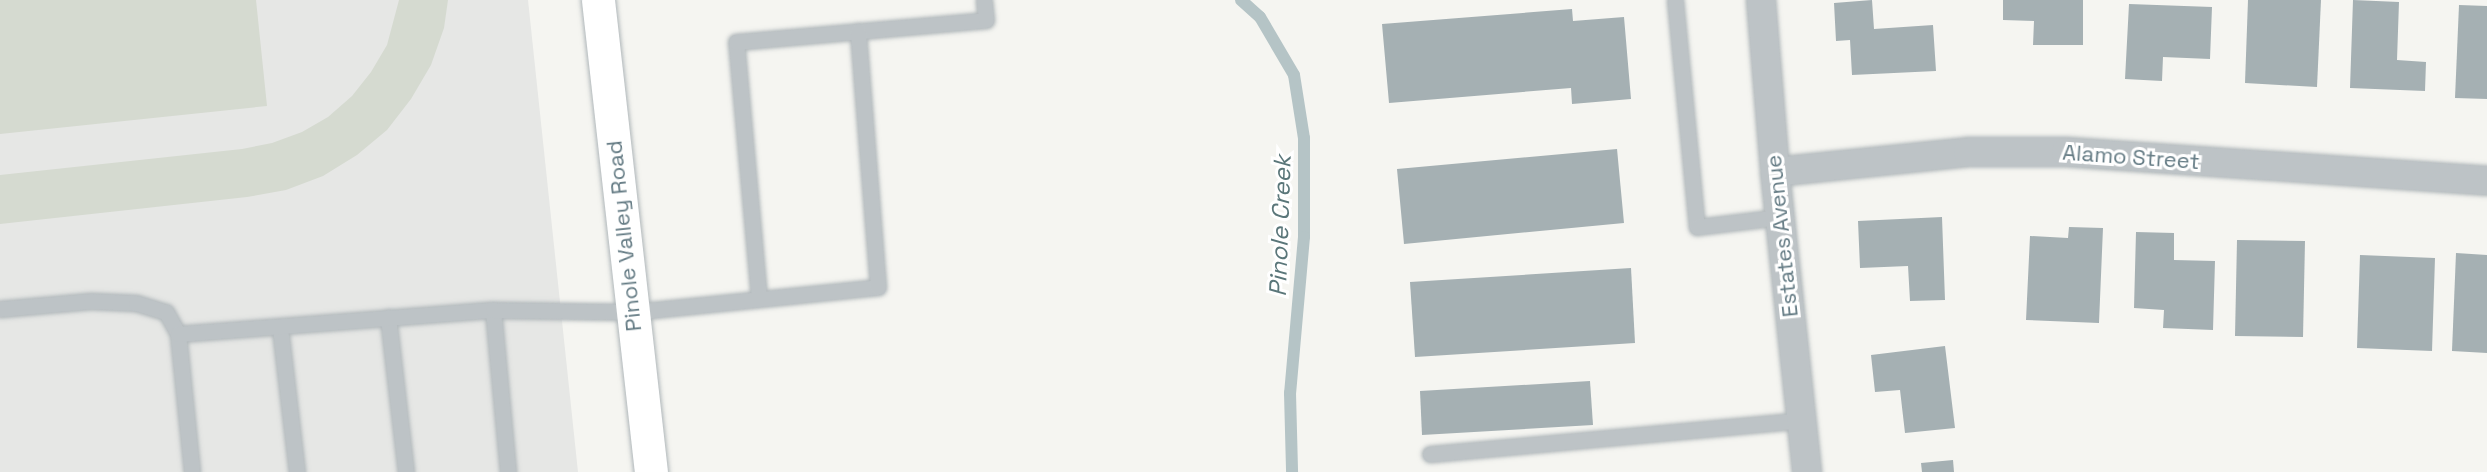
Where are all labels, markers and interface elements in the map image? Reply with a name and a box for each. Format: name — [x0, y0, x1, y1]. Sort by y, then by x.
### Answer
street label: Pinole Valley Road — [601, 139, 647, 333]
street label: Alamo Street — [2062, 139, 2200, 175]
street label: Estates Avenue — [1760, 153, 1804, 319]
water label: Pinole Creek — [1263, 155, 1297, 297]

